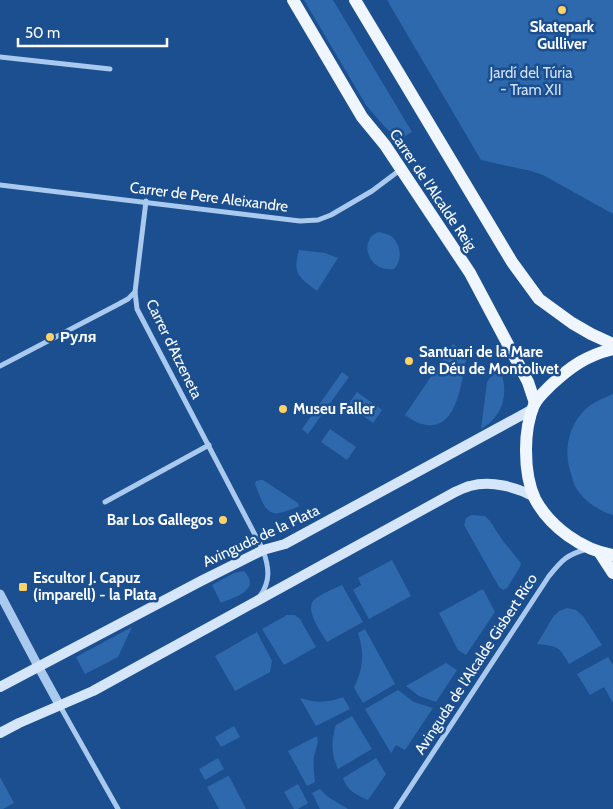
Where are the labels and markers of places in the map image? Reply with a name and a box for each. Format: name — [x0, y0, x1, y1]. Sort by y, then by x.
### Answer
marker: Skatepark Gulliver — [556, 4, 568, 16]
place label: Skatepark Gulliver — [530, 18, 595, 53]
place label: Руля — [60, 328, 96, 346]
marker: Руля — [44, 331, 56, 343]
place label: Santuari de la Mare de Déu de Montolivet — [419, 343, 559, 378]
marker: Santuari de la Mare de Déu de Montolivet — [403, 355, 415, 367]
place label: Museu Faller — [293, 400, 375, 418]
marker: Museu Faller — [277, 403, 289, 415]
place label: Bar Los Gallegos — [107, 511, 213, 529]
marker: Bar Los Gallegos — [217, 514, 229, 526]
place label: Escultor J. Capuz (imparell) - la Plata — [33, 569, 157, 604]
marker: Escultor J. Capuz (imparell) - la Plata — [17, 581, 29, 593]

